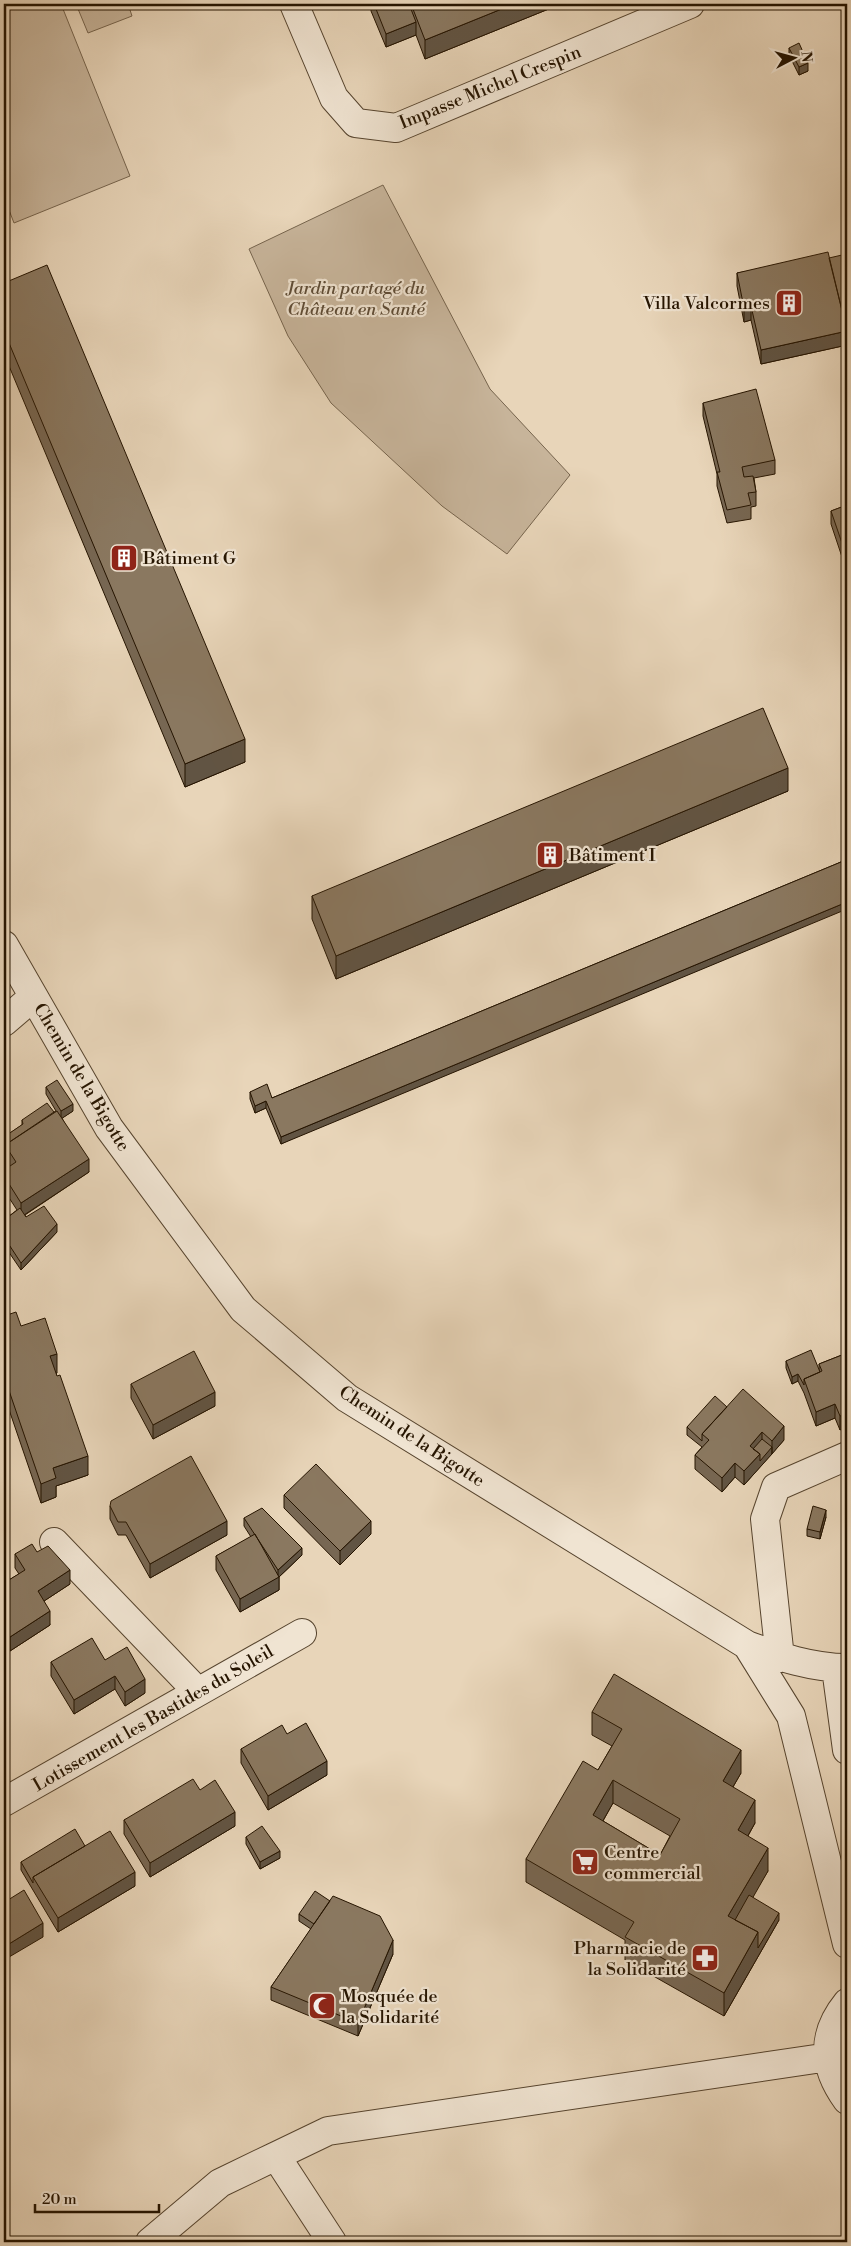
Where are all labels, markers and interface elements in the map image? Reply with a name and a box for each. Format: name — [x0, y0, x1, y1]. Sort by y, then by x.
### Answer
north arrow — [768, 32, 818, 82]
street label: Impasse Michel Crespin — [396, 40, 585, 135]
text: N — [796, 50, 815, 63]
park label: Jardin partagé du Château en Santé — [285, 277, 426, 321]
building icon: Villa Valcormes — [774, 288, 804, 318]
place label: Villa Valcormes — [642, 292, 770, 315]
building icon: Bâtiment G — [109, 543, 139, 573]
place label: Bâtiment G — [142, 547, 237, 570]
building icon: Bâtiment I — [535, 840, 565, 870]
place label: Bâtiment I — [568, 844, 656, 867]
street label: Chemin de la Bigotte — [28, 999, 135, 1156]
street label: Chemin de la Bigotte — [335, 1381, 489, 1492]
street label: Lotissement les Bastides du Soleil — [29, 1640, 278, 1797]
place label: Centre commercial — [604, 1841, 702, 1885]
supermarket icon: Centre commercial — [570, 1847, 600, 1877]
place label: Pharmacie de la Solidarité — [574, 1937, 686, 1981]
pharmacy icon: Pharmacie de la Solidarité — [690, 1943, 720, 1973]
place label: Mosquée de la Solidarité — [341, 1985, 439, 2029]
mosque icon: Mosquée de la Solidarité — [307, 1991, 337, 2021]
scale bar — [35, 2181, 159, 2213]
text: 20 m — [42, 2190, 77, 2209]

